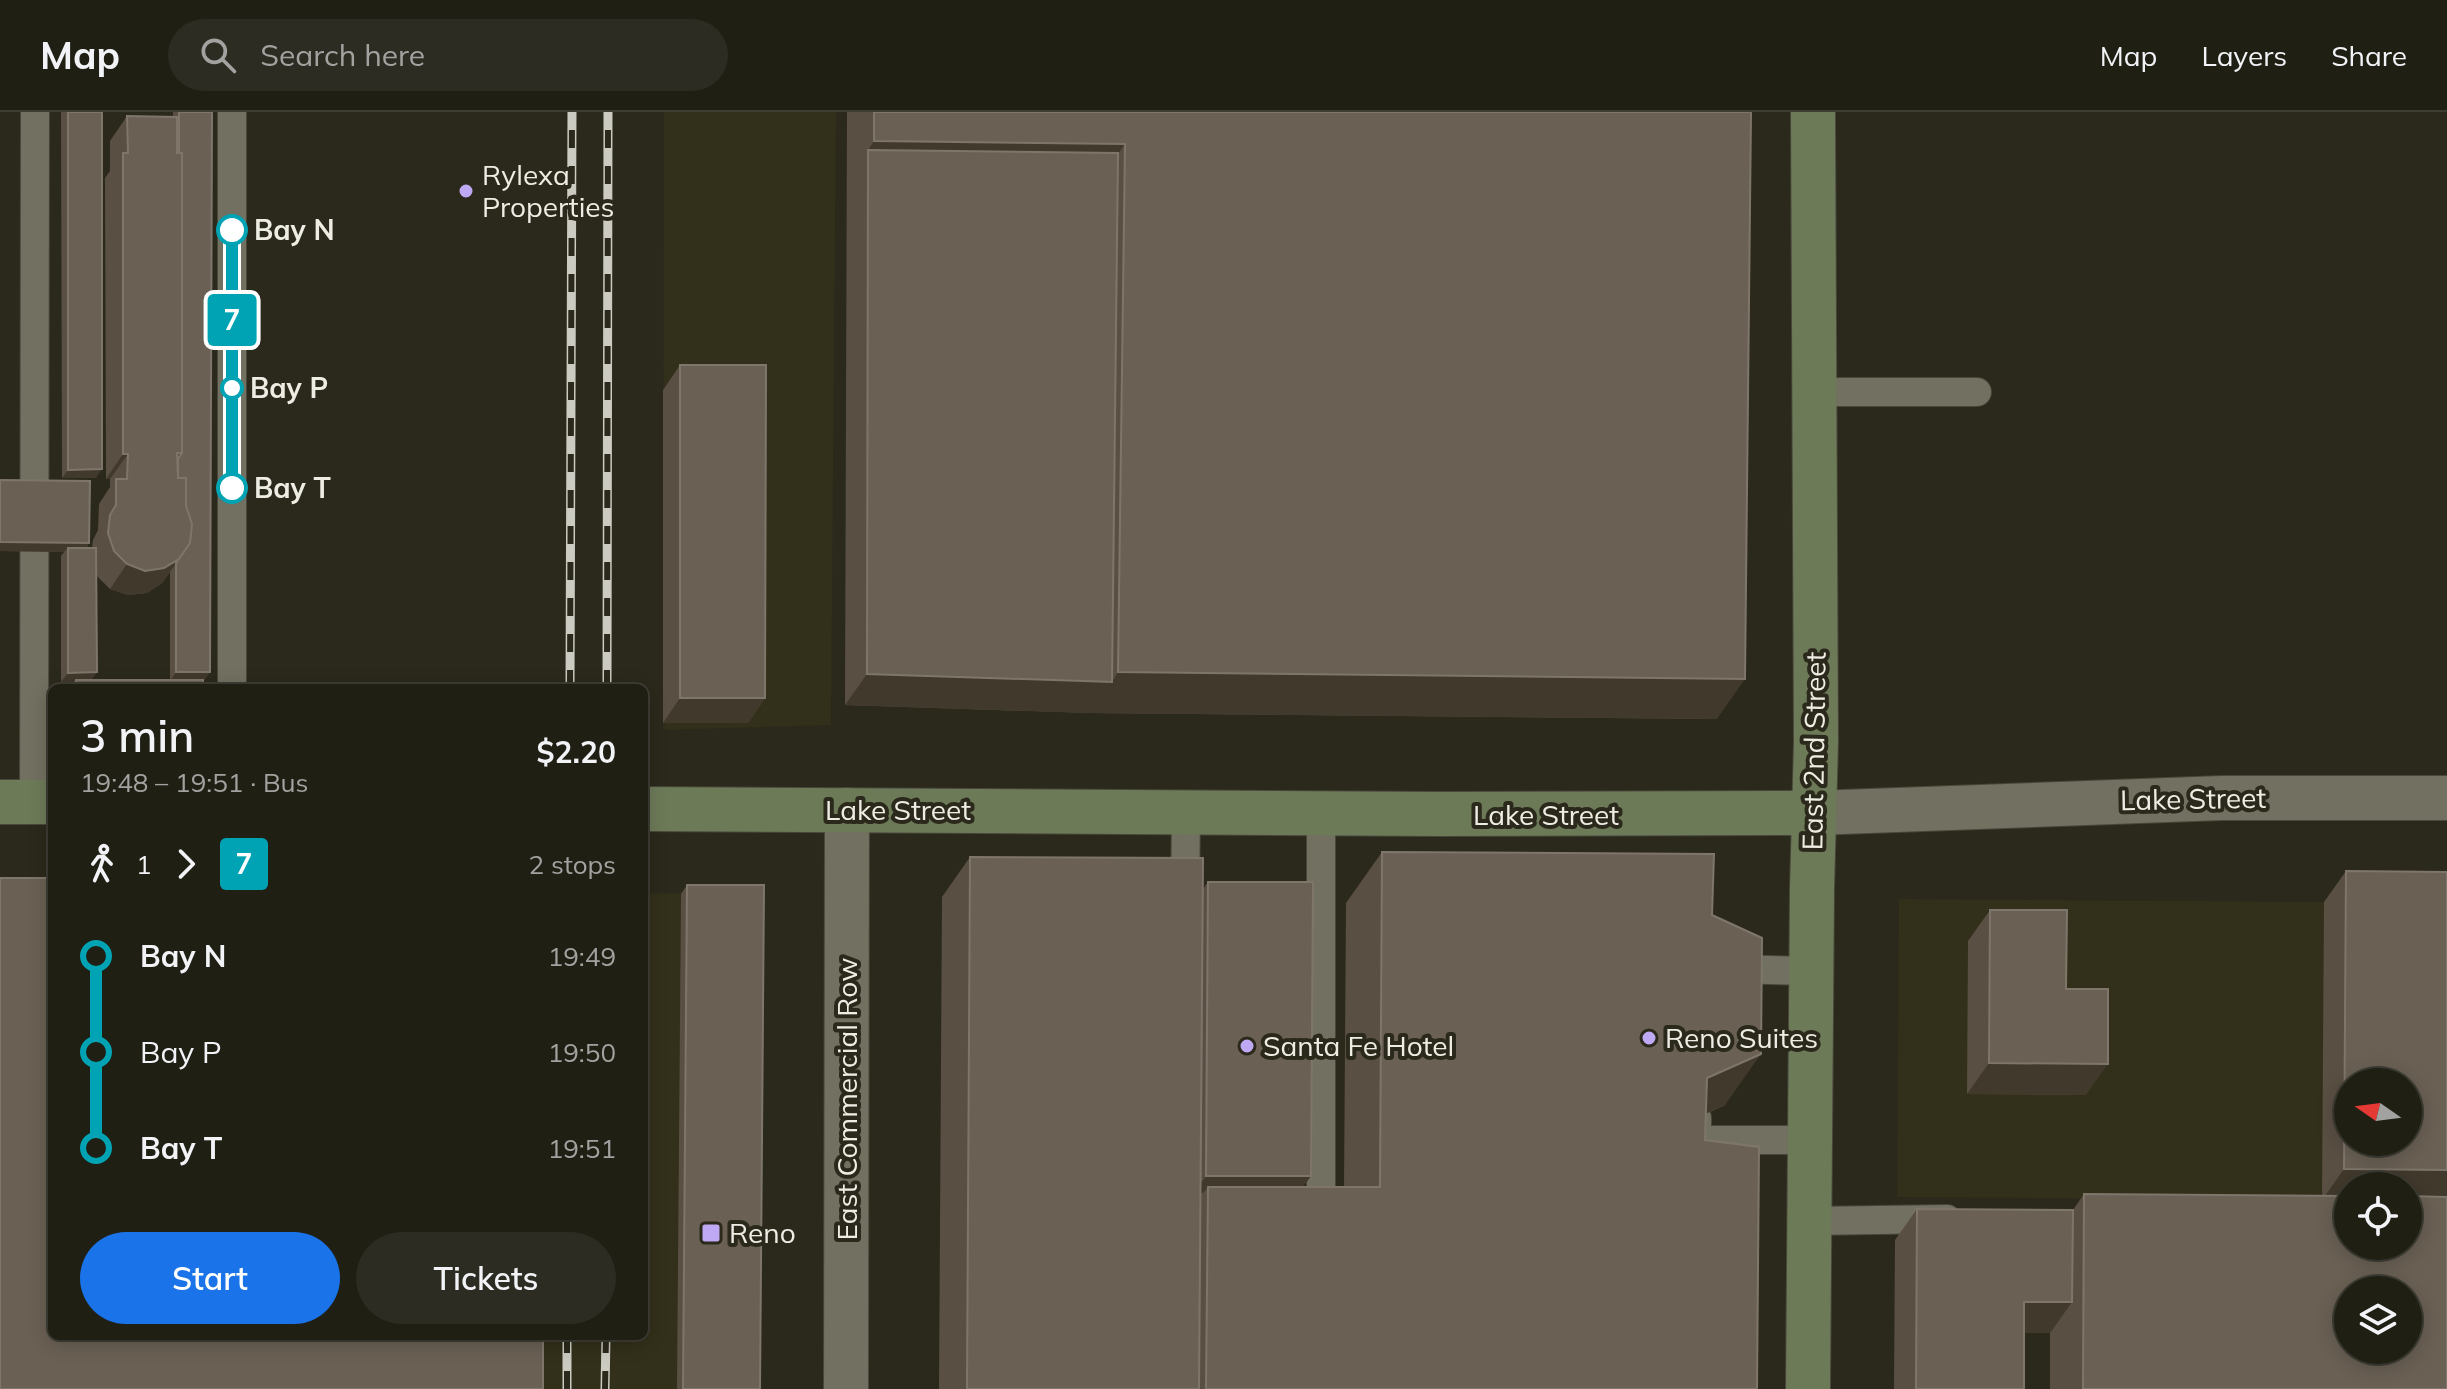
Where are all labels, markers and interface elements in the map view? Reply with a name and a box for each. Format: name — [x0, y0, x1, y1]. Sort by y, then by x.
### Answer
search box — [168, 19, 728, 91]
text: Map — [40, 31, 120, 79]
icon: search — [196, 33, 240, 77]
text: Search here — [260, 36, 425, 74]
text: Map — [2100, 38, 2157, 73]
text: Layers — [2201, 38, 2287, 73]
text: Share — [2331, 38, 2407, 73]
place label: Rylexa Properties — [482, 157, 614, 224]
marker: Rylexa Properties — [457, 182, 475, 200]
place label: Bay N — [254, 212, 335, 247]
marker: Bay N — [217, 215, 247, 245]
line badge: 7 — [206, 294, 258, 346]
text: 7 — [224, 302, 240, 337]
place label: Bay P — [250, 370, 328, 405]
marker: Bay P — [221, 377, 243, 399]
place label: Bay T — [254, 470, 331, 505]
marker: Bay T — [217, 473, 247, 503]
street label: East 2nd Street — [1794, 651, 1833, 851]
text: 3 min — [80, 708, 194, 763]
text: $2.20 — [537, 733, 616, 771]
text: 19:48 – 19:51 · Bus — [80, 766, 309, 799]
street label: Lake Street — [2120, 780, 2267, 817]
street label: Lake Street — [825, 792, 971, 827]
street label: Lake Street — [1473, 797, 1619, 832]
icon: walk — [80, 842, 124, 886]
icon: forward — [164, 842, 208, 886]
text: 7 — [236, 846, 252, 881]
text: 1 — [136, 848, 152, 881]
text: 2 stops — [529, 848, 616, 881]
text: Bay N — [140, 937, 226, 975]
text: 19:49 — [548, 940, 616, 973]
street label: East Commercial Row — [829, 958, 864, 1240]
place label: Reno Suites — [1665, 1020, 1818, 1055]
place label: Santa Fe Hotel — [1263, 1028, 1454, 1063]
marker: Reno Suites — [1640, 1029, 1658, 1047]
text: Bay P — [140, 1033, 222, 1071]
text: 19:50 — [548, 1036, 616, 1069]
marker: Santa Fe Hotel — [1238, 1037, 1256, 1055]
north arrow — [2334, 1068, 2422, 1156]
map controls — [2334, 1068, 2422, 1364]
text: Bay T — [140, 1129, 222, 1167]
text: 19:51 — [548, 1132, 616, 1165]
button: locate — [2334, 1172, 2422, 1260]
place label: Reno — [729, 1215, 796, 1250]
marker: Reno — [700, 1222, 722, 1244]
button: Start — [80, 1232, 340, 1324]
button: Tickets — [356, 1232, 616, 1324]
button: layers — [2334, 1276, 2422, 1364]

